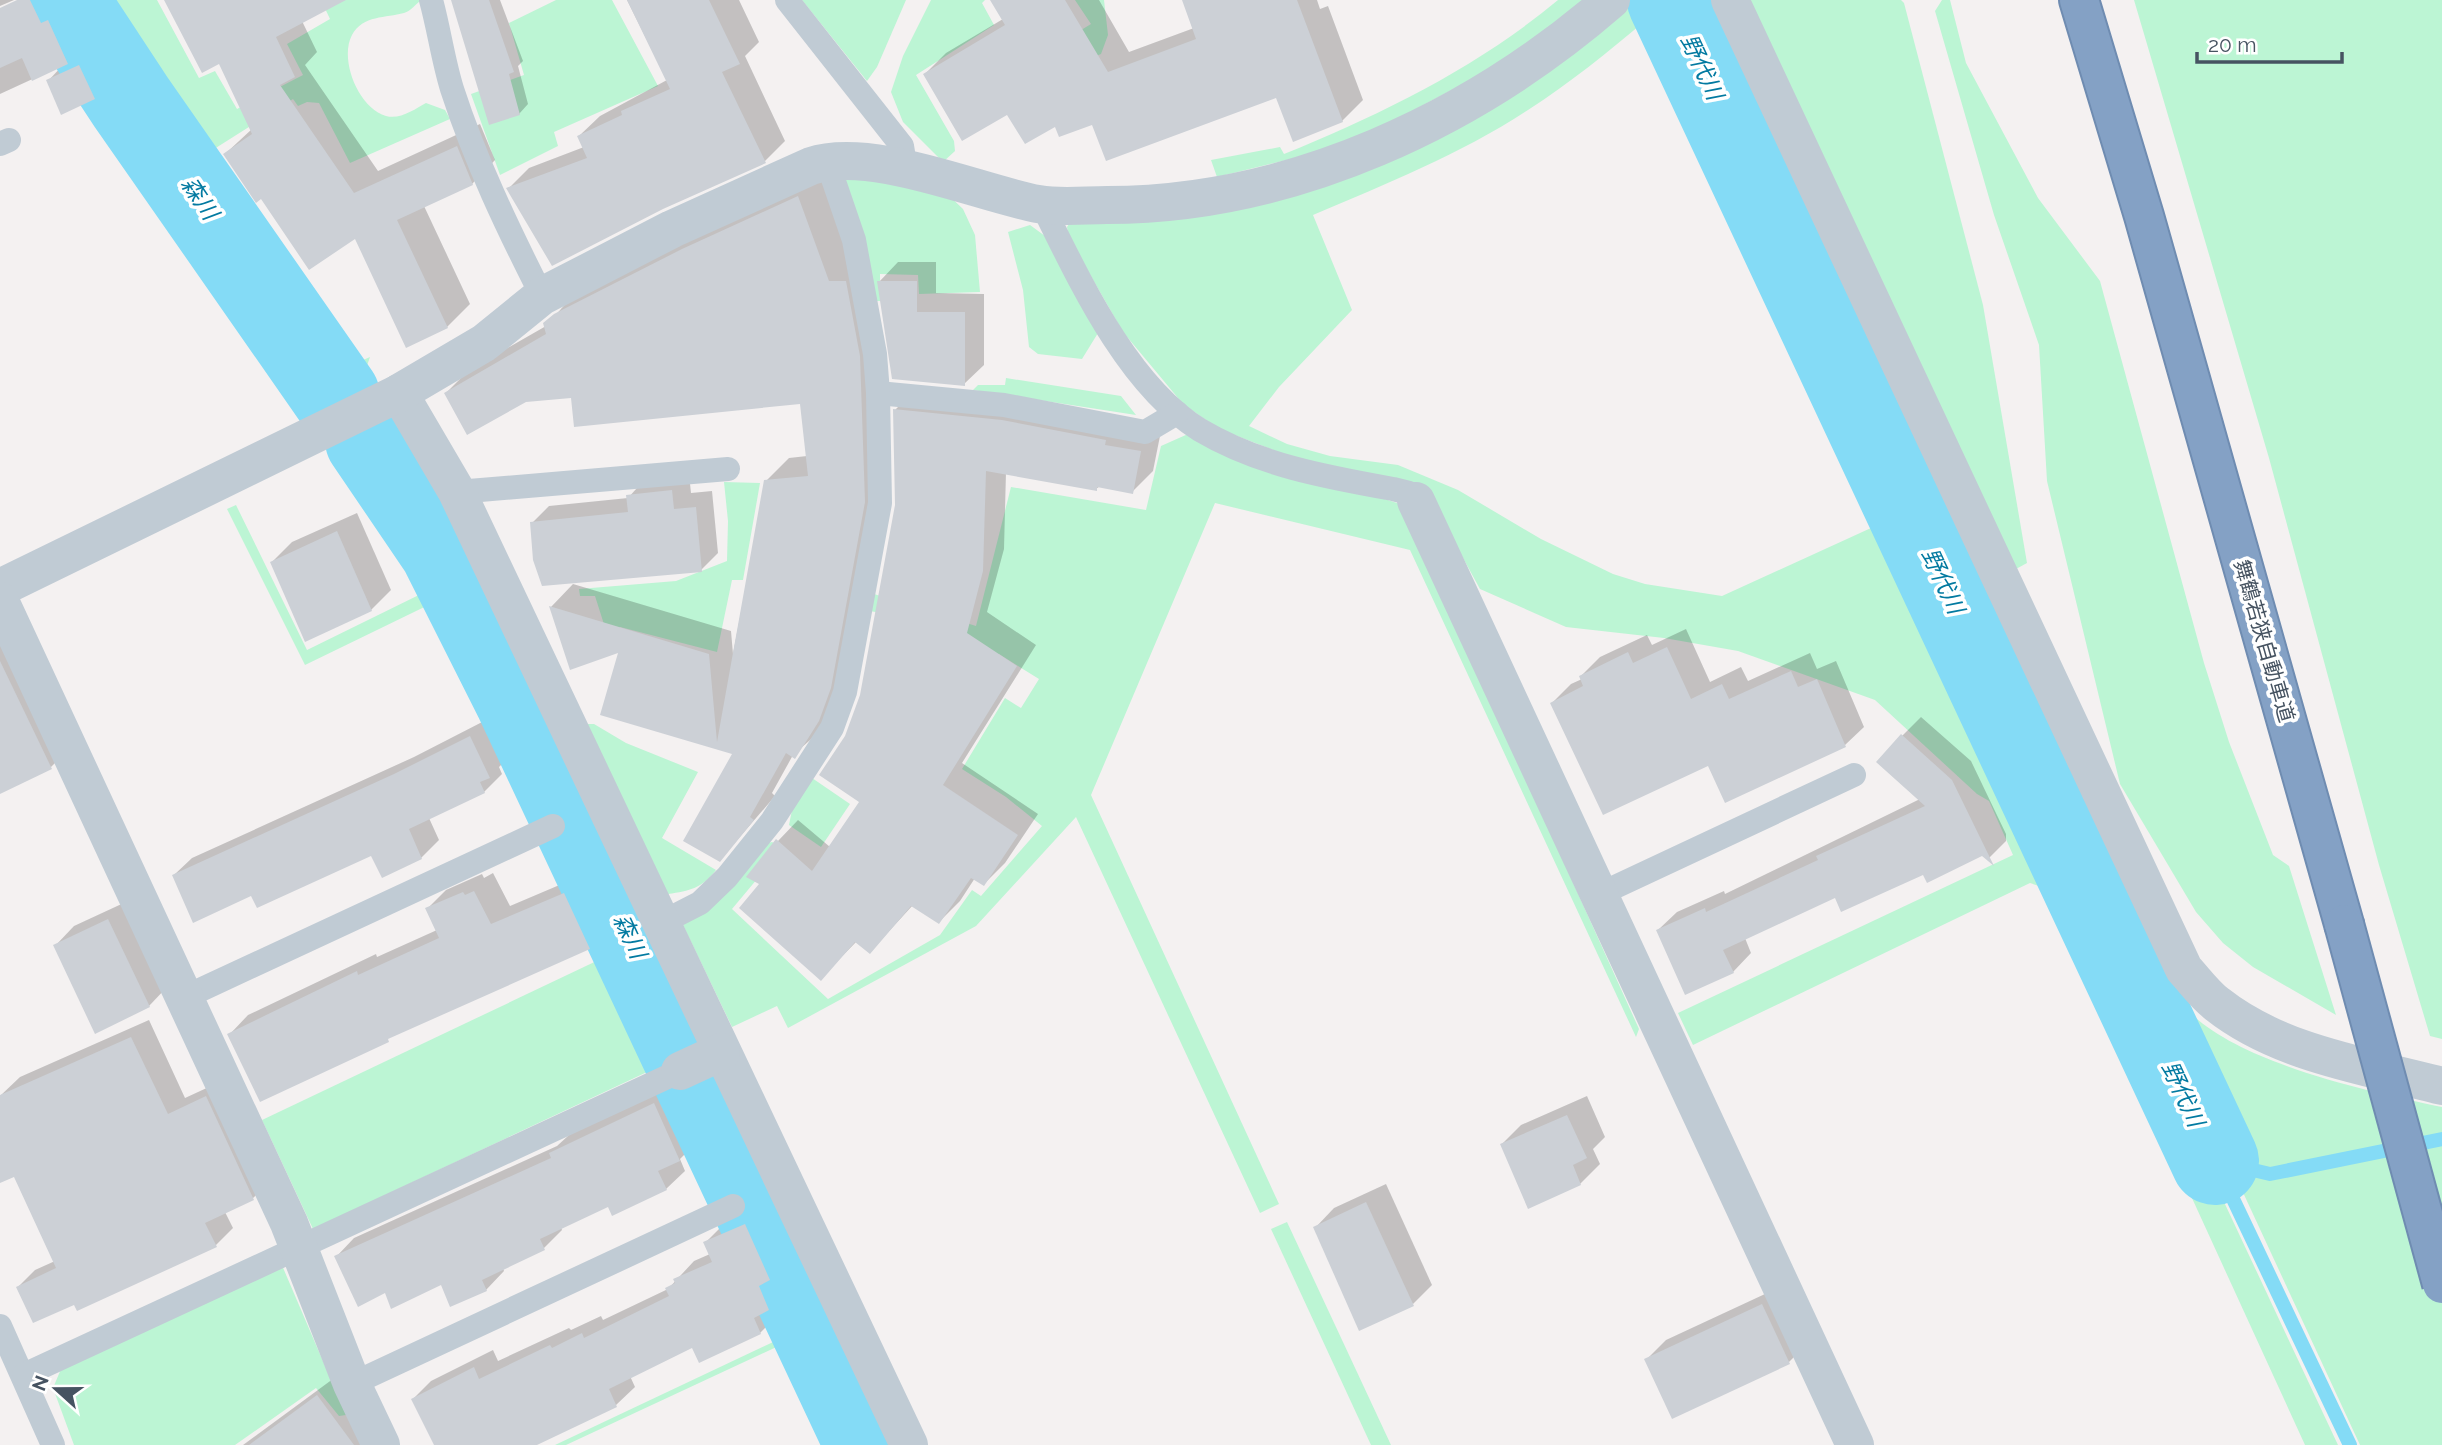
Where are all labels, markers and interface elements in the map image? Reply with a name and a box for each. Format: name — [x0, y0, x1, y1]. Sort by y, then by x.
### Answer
scale bar — [2197, 21, 2342, 65]
water label: 野代川 — [1676, 30, 1731, 106]
text: 20 m — [2208, 32, 2256, 57]
water label: 森川 — [176, 171, 226, 227]
water label: 野代川 — [1917, 544, 1972, 620]
street label: 舞鶴若狭自動車道 — [2229, 557, 2300, 725]
water label: 森川 — [608, 909, 654, 965]
water label: 野代川 — [2157, 1057, 2212, 1133]
north arrow — [21, 1354, 91, 1424]
text: N — [27, 1372, 53, 1394]

